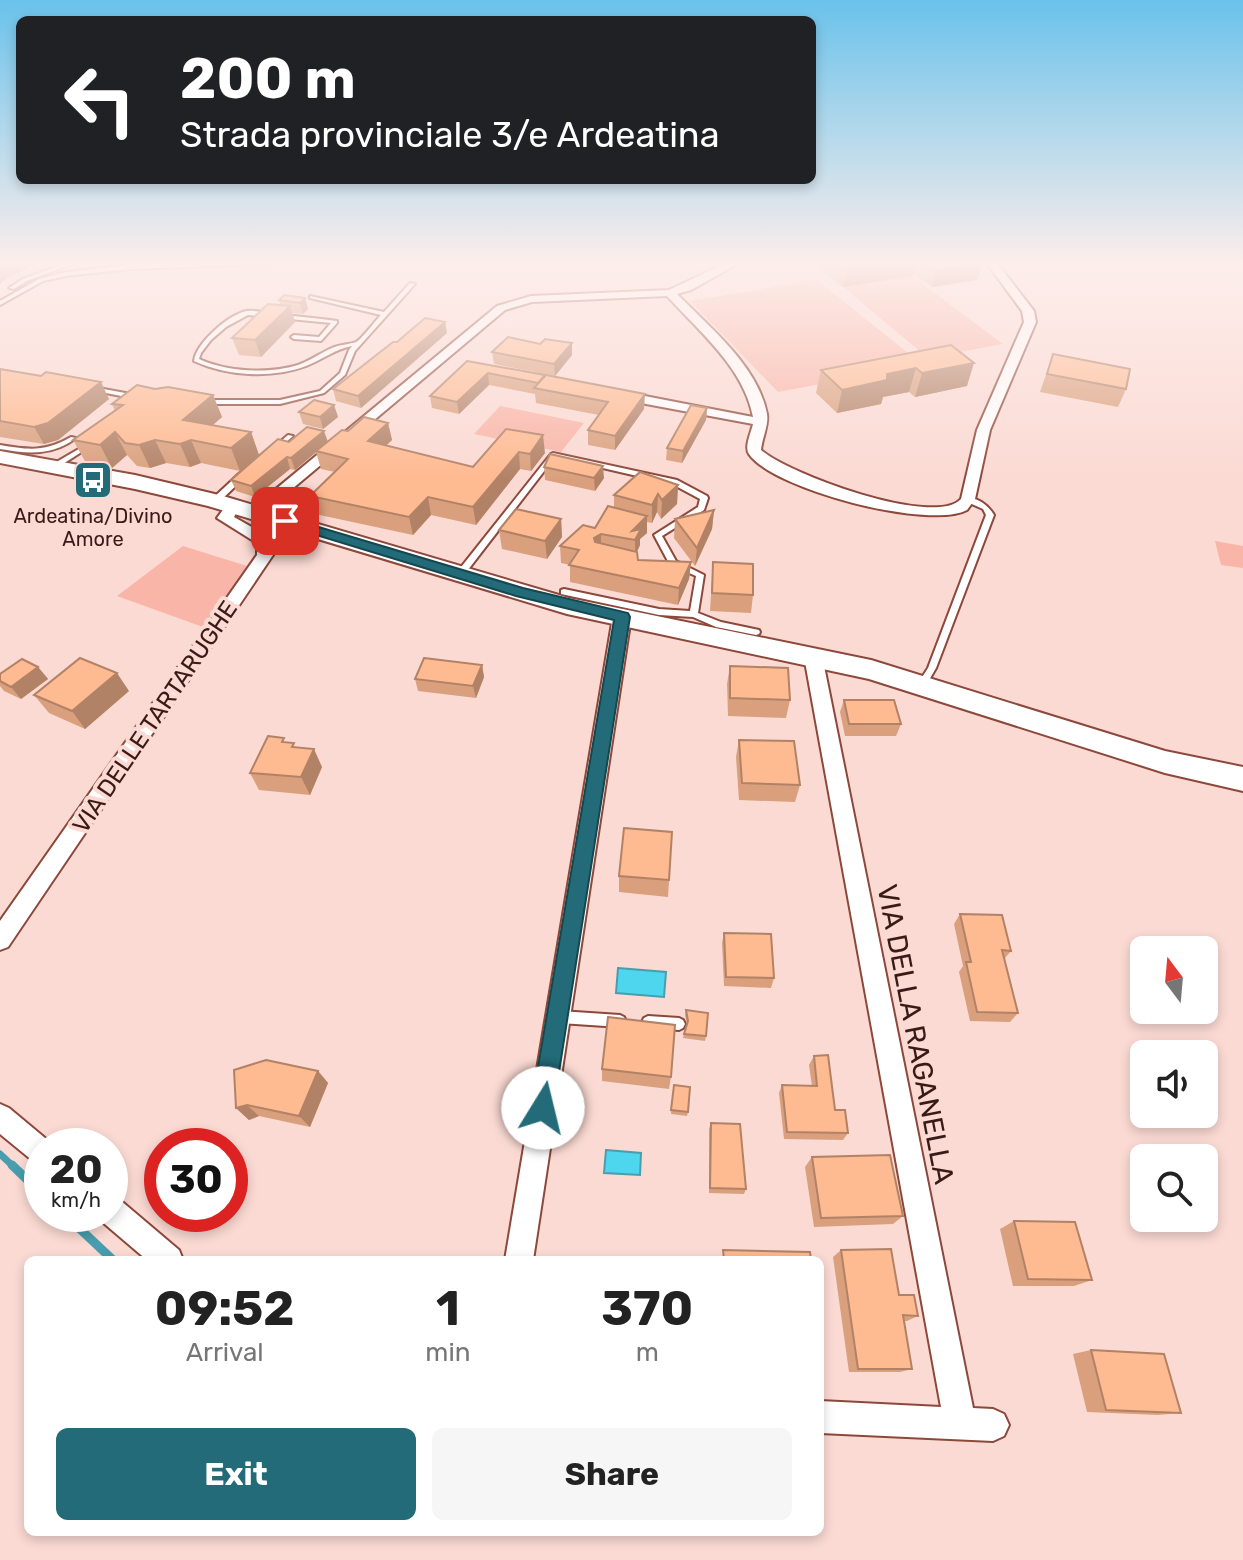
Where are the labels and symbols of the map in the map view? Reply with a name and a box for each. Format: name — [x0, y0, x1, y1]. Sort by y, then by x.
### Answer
bus stop icon: Ardeatina/Divino Amore — [72, 459, 114, 501]
pin — [251, 487, 319, 555]
place label: Ardeatina/Divino Amore — [13, 504, 173, 551]
street label: VIA DELLE TARTARUGHE — [67, 596, 243, 838]
street label: VIA DELLA RAGANELLA — [870, 882, 961, 1187]
north arrow — [1130, 936, 1218, 1024]
position arrow — [501, 1066, 585, 1150]
speed limit sign: 30 — [144, 1128, 248, 1232]

